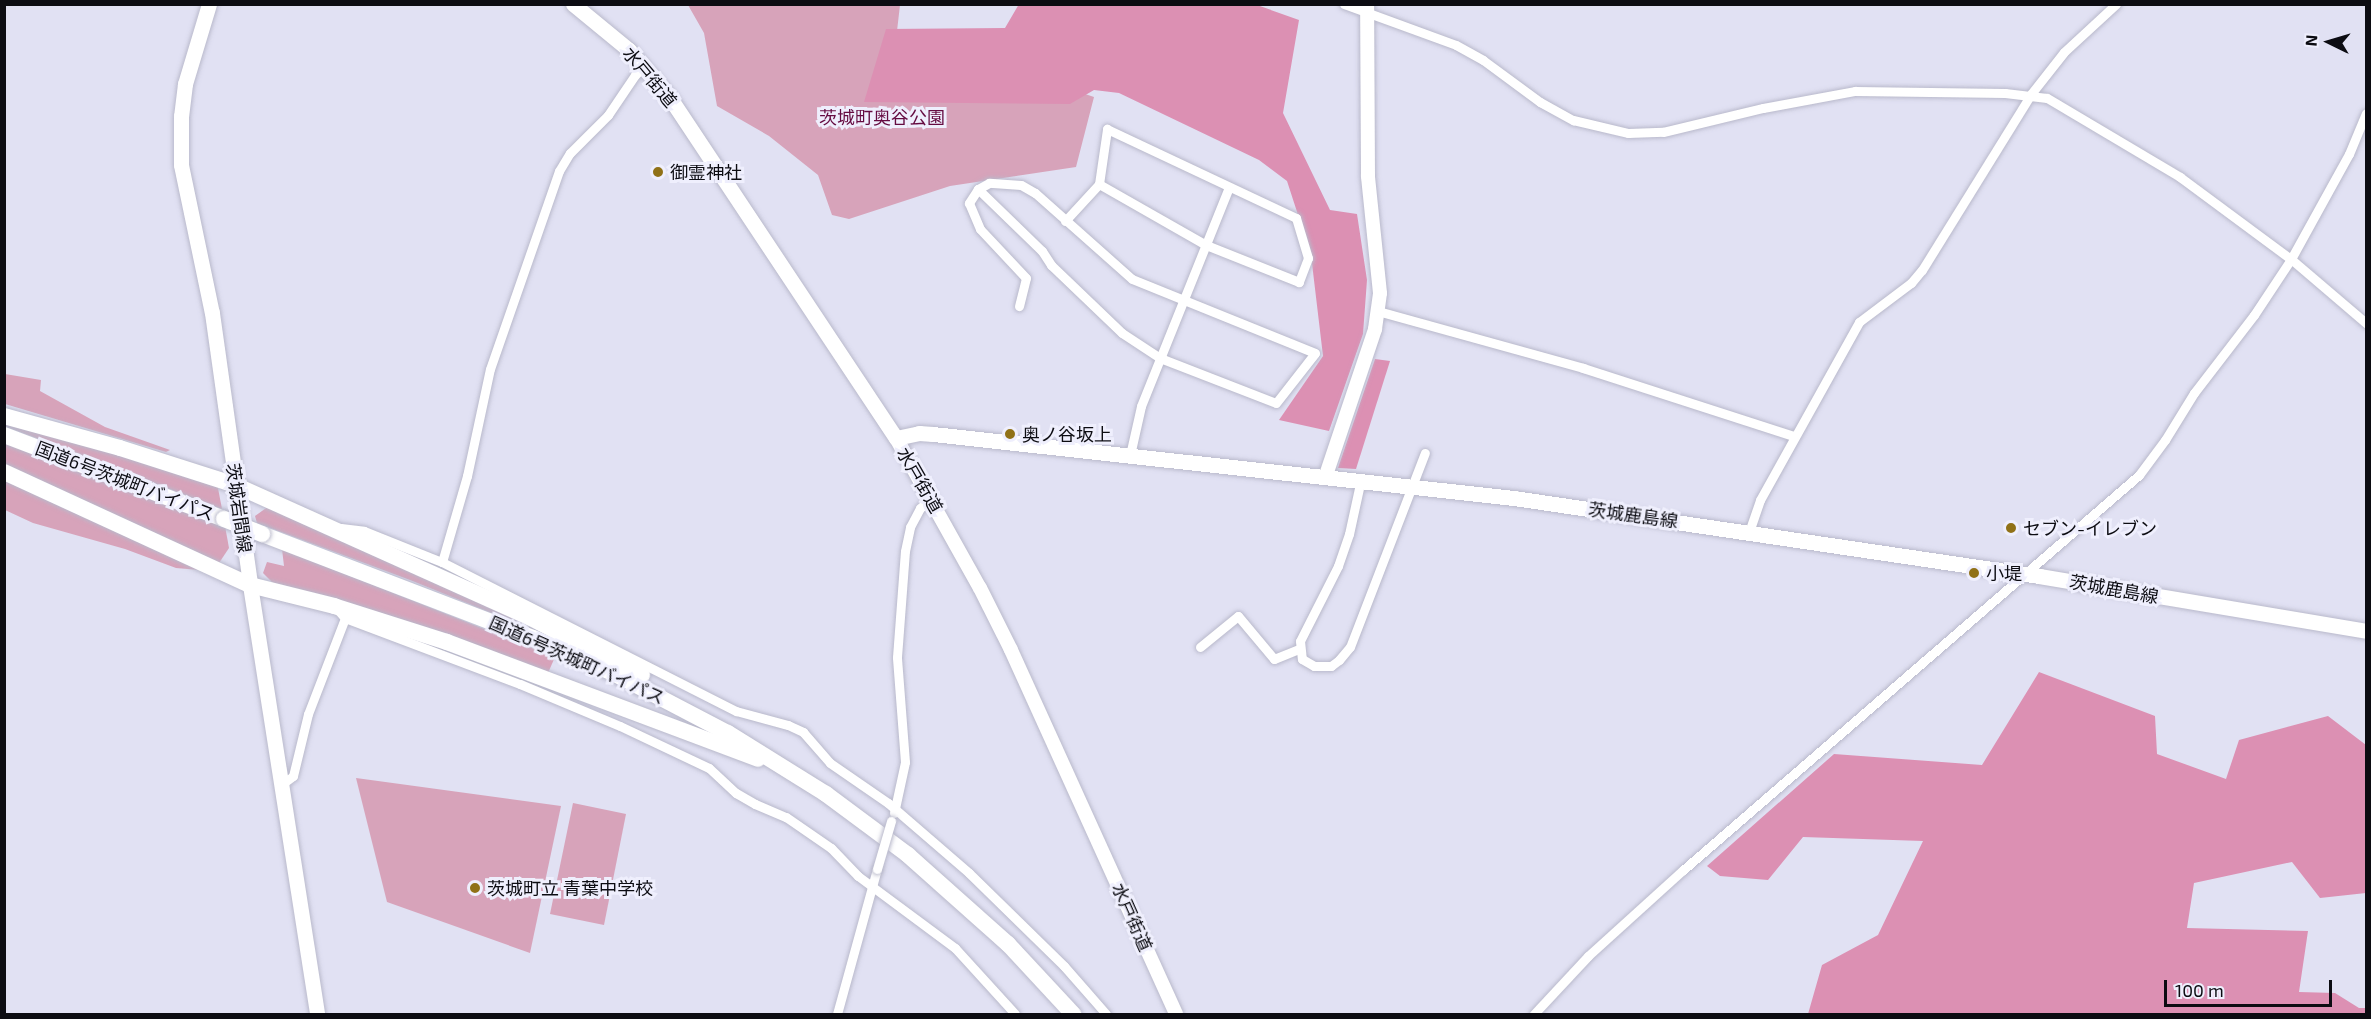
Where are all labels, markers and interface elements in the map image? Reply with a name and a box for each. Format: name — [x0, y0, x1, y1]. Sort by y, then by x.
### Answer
north arrow — [2299, 12, 2359, 72]
text: N — [2301, 34, 2321, 47]
street label: 水戸街道 — [619, 42, 681, 112]
park label: 茨城町奥谷公園 — [819, 106, 945, 128]
place label: 御霊神社 — [670, 161, 742, 183]
marker: 御霊神社 — [651, 165, 665, 179]
place label: 奥ノ谷坂上 — [1022, 423, 1112, 445]
marker: 奥ノ谷坂上 — [1003, 427, 1017, 441]
street label: 国道6号茨城町バイパス — [32, 437, 218, 525]
street label: 水戸街道 — [893, 443, 947, 517]
street label: 茨城岩間線 — [222, 462, 256, 554]
street label: 茨城鹿島線 — [1587, 498, 1679, 532]
place label: セブン-イレブン — [2023, 517, 2157, 539]
marker: セブン-イレブン — [2004, 521, 2018, 535]
place label: 小堤 — [1986, 562, 2022, 584]
marker: 小堤 — [1967, 566, 1981, 580]
street label: 茨城鹿島線 — [2068, 571, 2160, 607]
street label: 国道6号茨城町バイパス — [486, 611, 668, 709]
place label: 茨城町立 青葉中学校 — [487, 877, 653, 899]
street label: 水戸街道 — [1107, 880, 1157, 954]
marker: 茨城町立 青葉中学校 — [468, 881, 482, 895]
scale bar — [2167, 968, 2335, 1006]
text: 100 m — [2175, 979, 2224, 1001]

